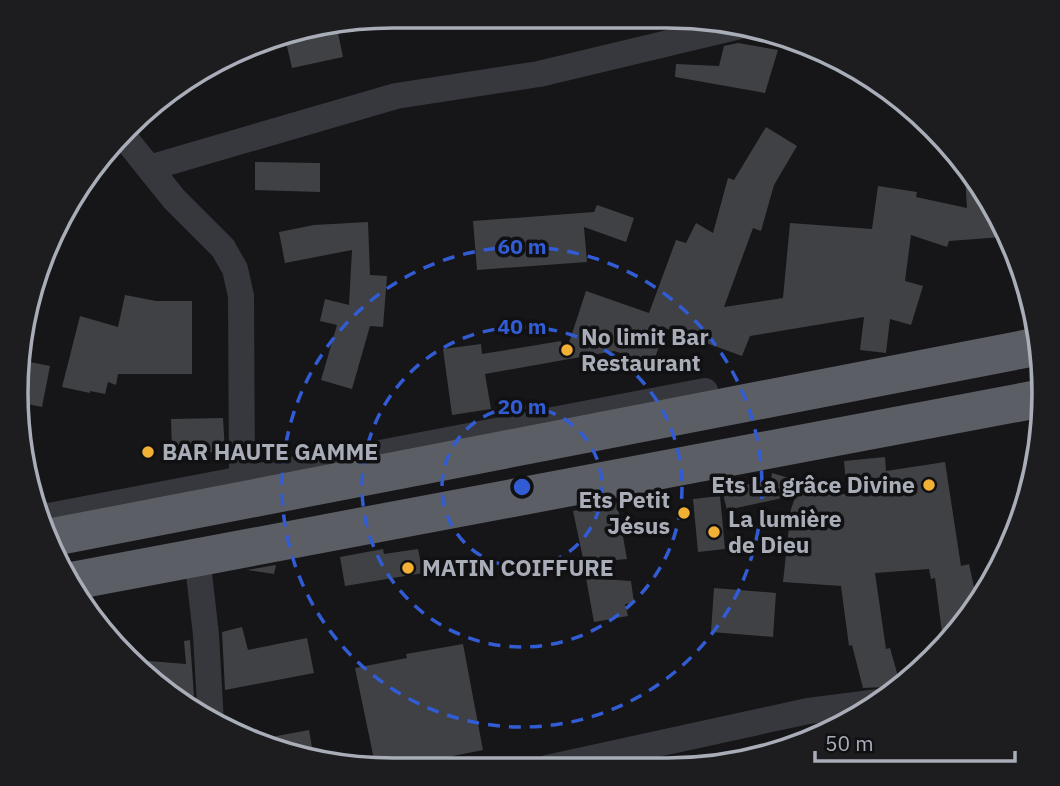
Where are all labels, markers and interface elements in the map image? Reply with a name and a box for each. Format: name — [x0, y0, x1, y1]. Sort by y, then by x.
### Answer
text: 60 m — [498, 232, 546, 260]
text: 40 m — [498, 312, 546, 340]
place label: No limit Bar Restaurant — [581, 321, 709, 377]
marker: No limit Bar Restaurant — [559, 342, 575, 358]
text: 20 m — [498, 392, 546, 420]
place label: BAR HAUTE GAMME — [162, 436, 378, 466]
marker: BAR HAUTE GAMME — [140, 444, 156, 460]
place label: Ets La grâce Divine — [711, 469, 915, 499]
centre of rings — [510, 475, 534, 499]
marker: Ets La grâce Divine — [921, 477, 937, 493]
place label: Ets Petit Jésus — [578, 484, 670, 540]
place label: La lumière de Dieu — [728, 503, 842, 559]
marker: Ets Petit Jésus — [676, 505, 692, 521]
marker: La lumière de Dieu — [706, 524, 722, 540]
place label: MATIN COIFFURE — [422, 552, 614, 582]
marker: MATIN COIFFURE — [400, 560, 416, 576]
scale bar — [815, 720, 1014, 764]
text: 50 m — [825, 729, 874, 757]

